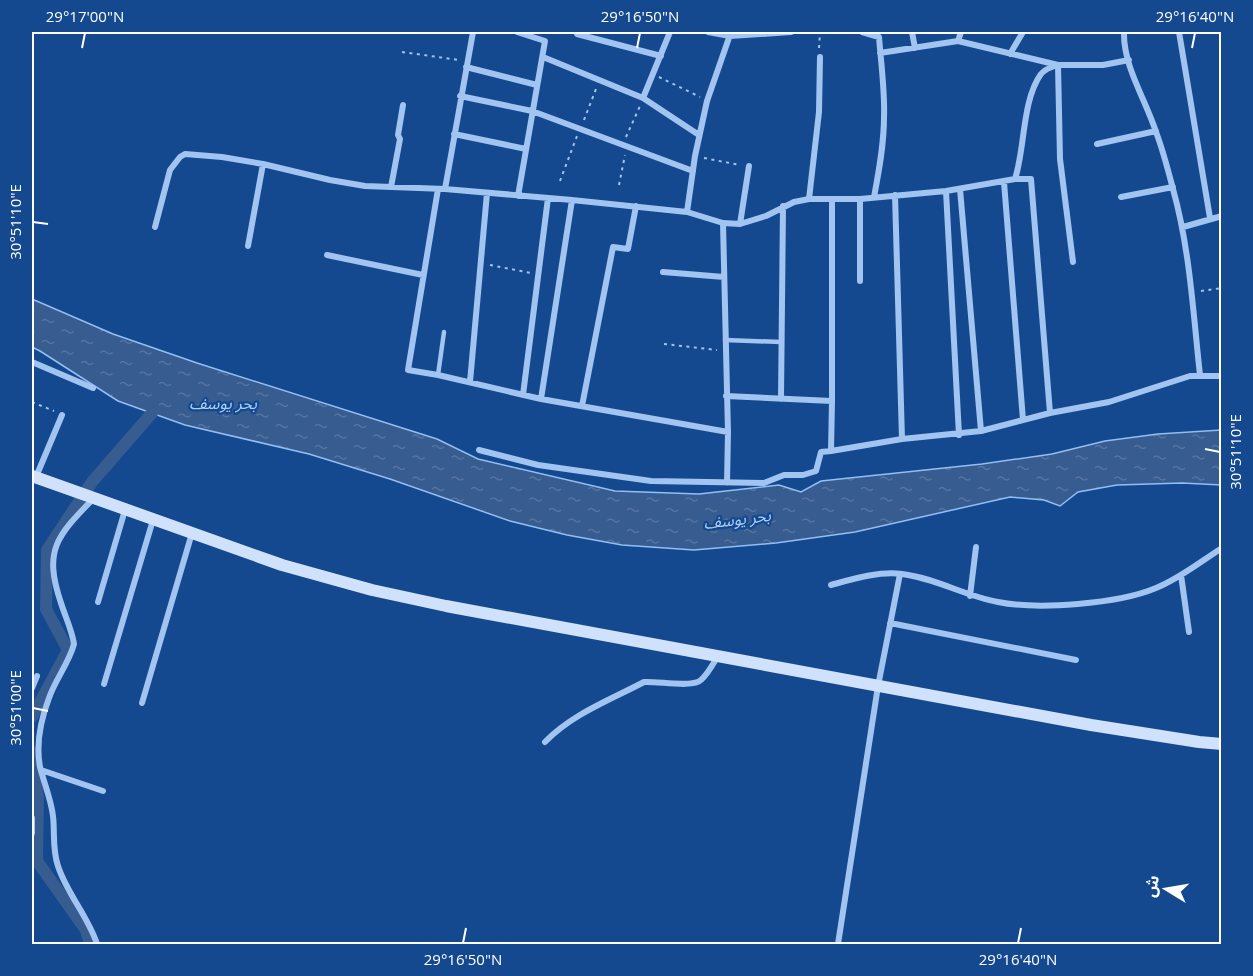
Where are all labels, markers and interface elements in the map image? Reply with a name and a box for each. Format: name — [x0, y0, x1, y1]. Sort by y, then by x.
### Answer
text: 29°17'00"N — [46, 6, 124, 26]
text: 29°16'50"N — [601, 6, 679, 26]
text: 29°16'40"N — [1156, 6, 1234, 26]
text: 30°51'10"E — [5, 184, 25, 260]
water label: بحر يوسف — [189, 392, 257, 414]
text: 30°51'10"E — [1225, 414, 1245, 490]
water label: بحر يوسف — [702, 504, 772, 534]
text: 30°51'00"E — [5, 670, 25, 746]
north arrow — [1136, 859, 1196, 919]
text: ش — [1138, 873, 1164, 899]
text: 29°16'50"N — [424, 949, 502, 969]
text: 29°16'40"N — [979, 949, 1057, 969]

